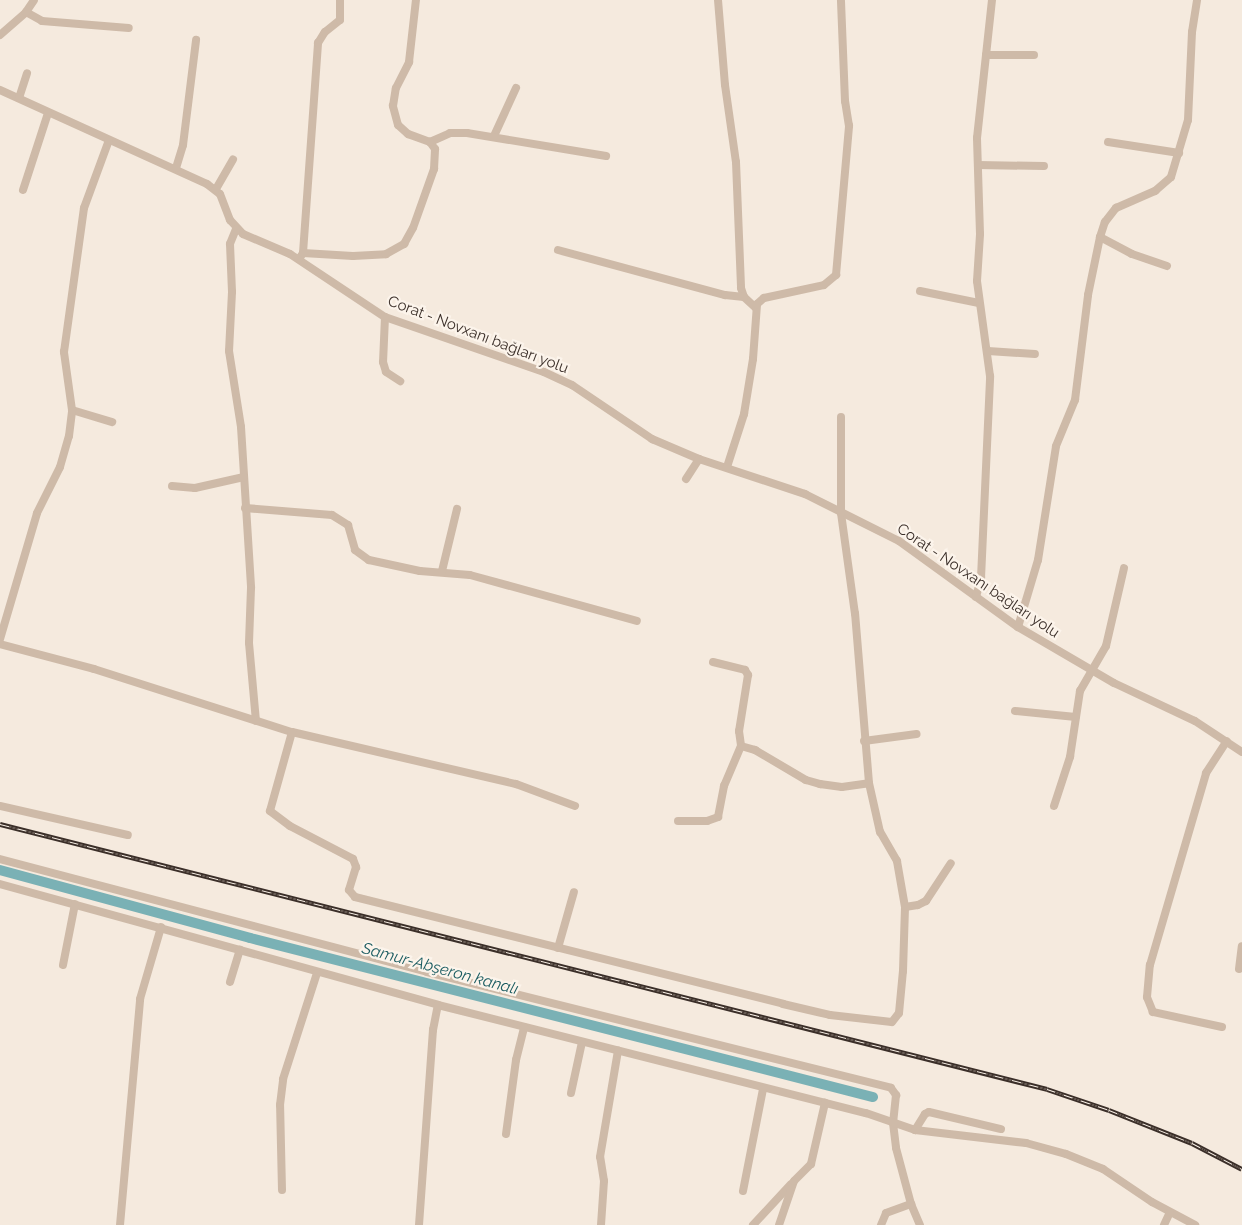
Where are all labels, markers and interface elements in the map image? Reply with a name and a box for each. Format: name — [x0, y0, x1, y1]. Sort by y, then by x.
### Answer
street label: Corat - Novxanı bağları yolu — [385, 292, 571, 378]
street label: Corat - Novxanı bağları yolu — [893, 520, 1063, 642]
water label: Samur-Abşeron kanalı — [360, 939, 520, 999]

